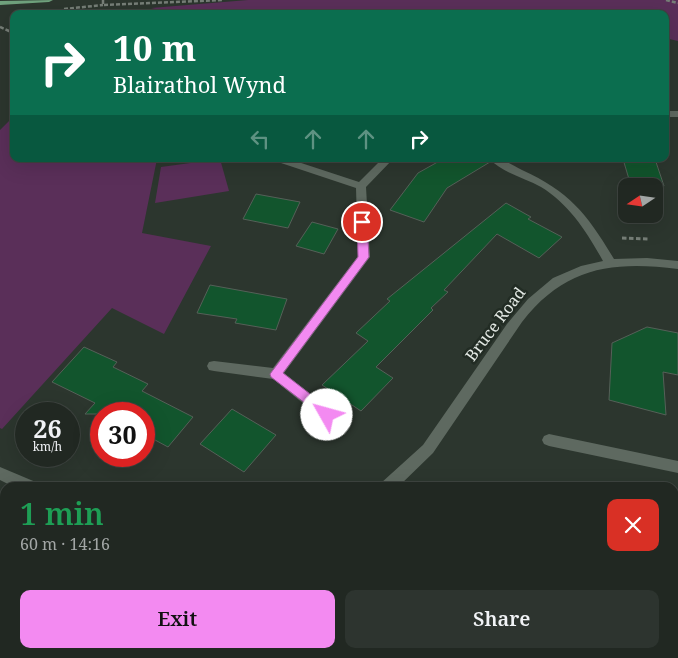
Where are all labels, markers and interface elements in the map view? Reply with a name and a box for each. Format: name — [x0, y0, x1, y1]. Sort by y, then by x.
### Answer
text: 10 m — [113, 24, 196, 71]
icon: right — [30, 30, 95, 95]
text: Blairathol Wynd — [113, 69, 286, 99]
icon: left — [246, 125, 274, 153]
icon: ahead — [299, 125, 327, 153]
icon: ahead — [352, 125, 380, 153]
icon: right — [405, 125, 433, 153]
north arrow — [618, 178, 662, 222]
map controls — [618, 178, 663, 223]
pin — [341, 201, 383, 243]
icon: arrive — [348, 208, 376, 236]
street label: Bruce Road — [460, 282, 530, 365]
position arrow — [300, 388, 352, 440]
speed limit sign: 30 — [90, 402, 155, 467]
text: 26 — [33, 411, 62, 445]
text: km/h — [33, 438, 62, 455]
text: 1 min — [20, 493, 104, 534]
button: close — [607, 499, 659, 551]
text: 60 m · 14:16 — [20, 533, 110, 555]
button: Exit — [20, 590, 335, 648]
button: Share — [345, 590, 659, 648]

